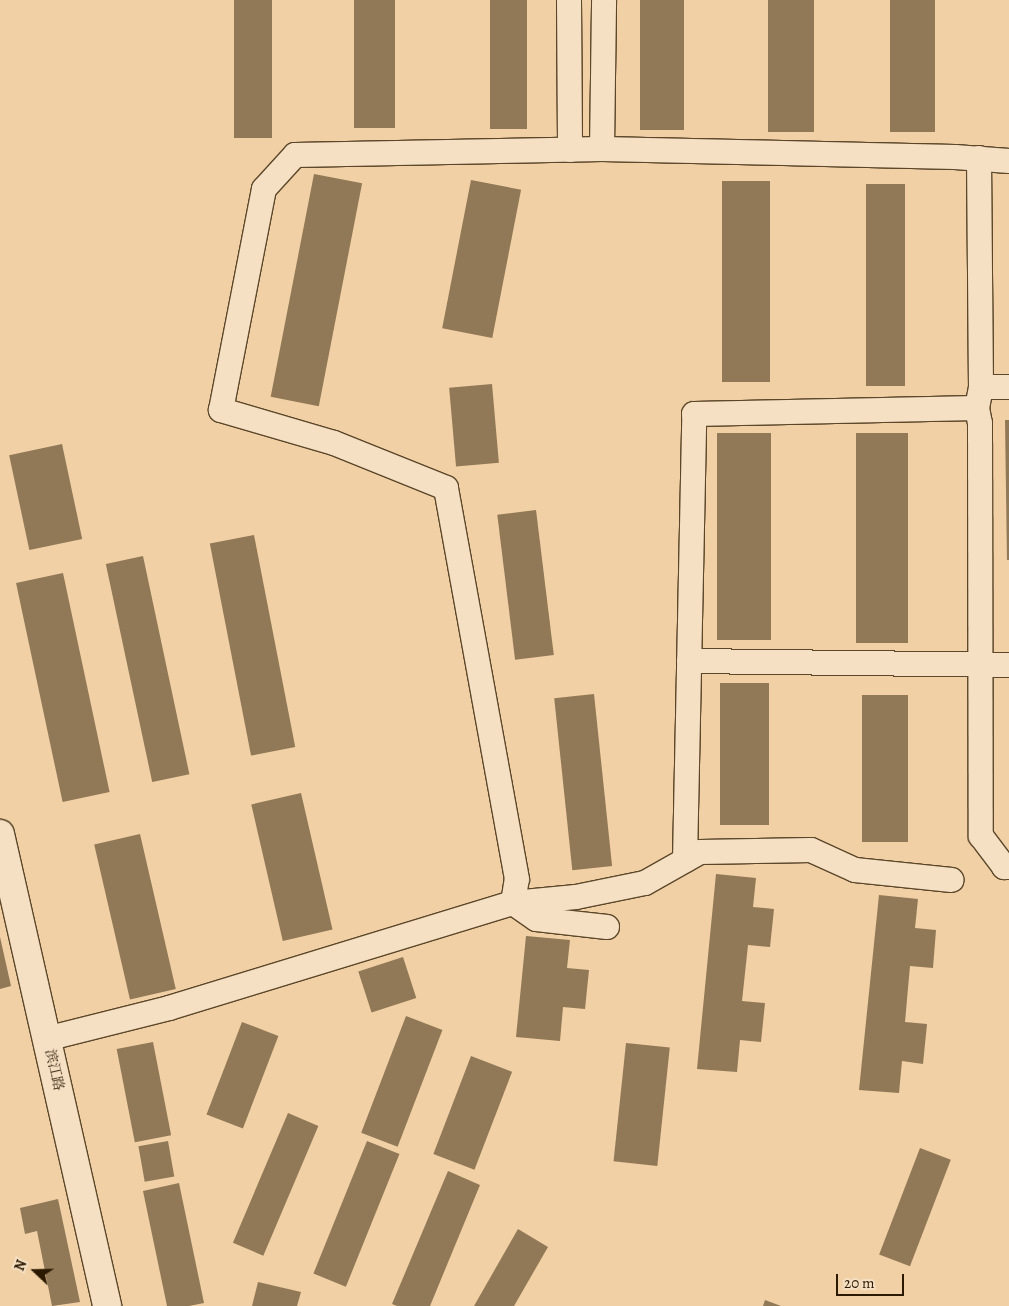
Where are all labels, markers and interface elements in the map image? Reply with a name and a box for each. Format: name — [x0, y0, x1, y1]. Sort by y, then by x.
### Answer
street label: 滨江路 — [41, 1048, 67, 1092]
north arrow — [10, 1246, 60, 1296]
text: N — [10, 1257, 31, 1274]
scale bar — [839, 1264, 906, 1296]
text: 20 m — [844, 1273, 875, 1293]

